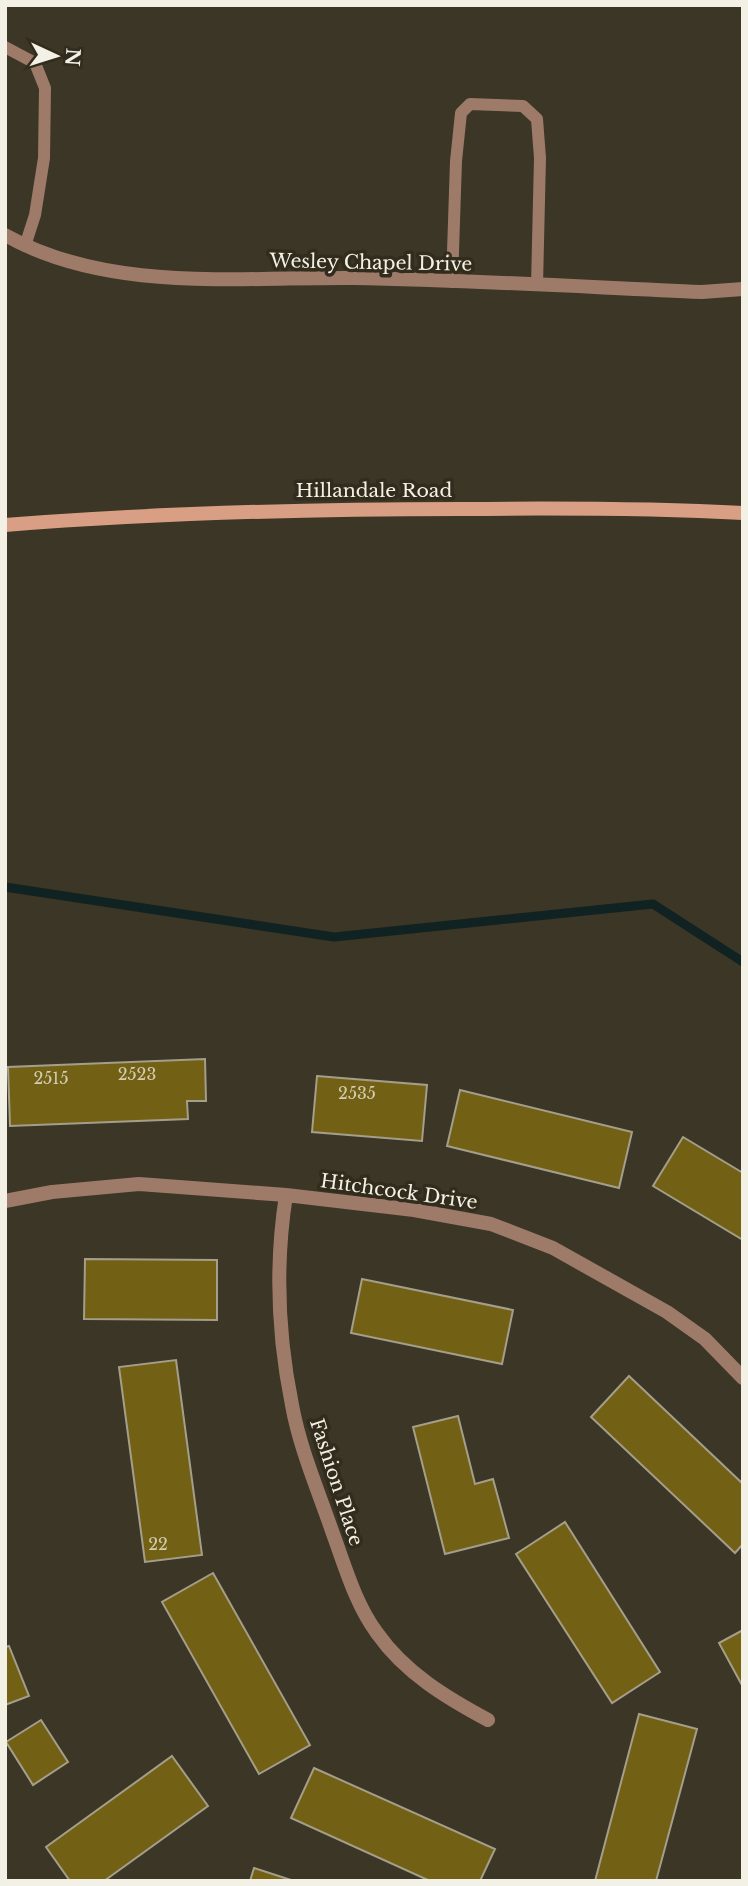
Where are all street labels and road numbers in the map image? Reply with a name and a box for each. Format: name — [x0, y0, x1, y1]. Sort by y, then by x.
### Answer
street label: Wesley Chapel Drive — [268, 249, 473, 276]
street label: Hillandale Road — [296, 479, 452, 502]
street label: Hitchcock Drive — [319, 1169, 479, 1214]
street label: Fashion Place — [305, 1416, 368, 1549]

